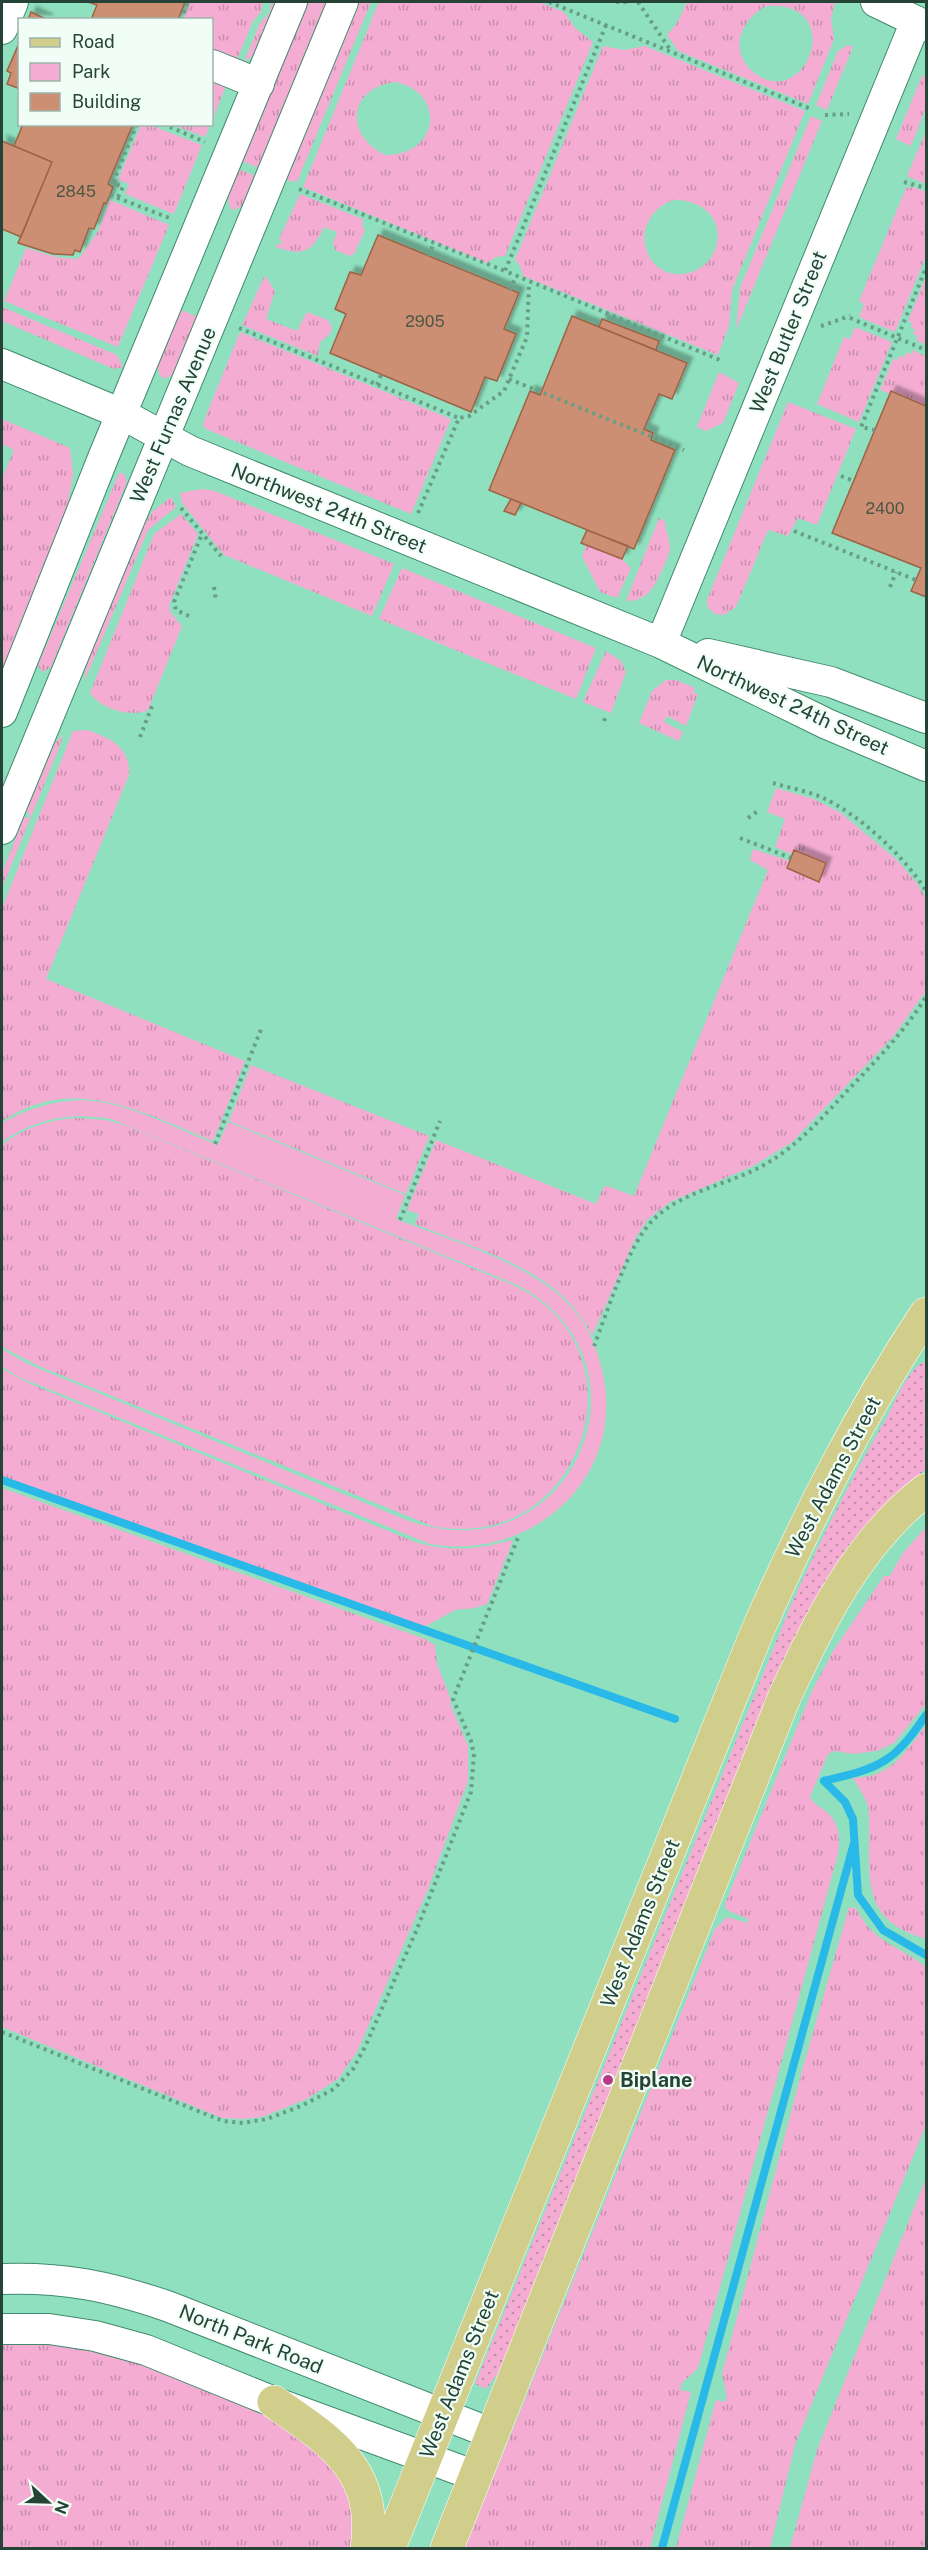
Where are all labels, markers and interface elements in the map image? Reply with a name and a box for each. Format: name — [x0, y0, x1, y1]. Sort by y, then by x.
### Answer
legend — [18, 18, 213, 126]
text: Road — [72, 31, 115, 52]
text: Park — [72, 61, 110, 82]
text: Building — [72, 91, 141, 112]
house number: 2845 — [56, 182, 96, 201]
street label: West Butler Street — [745, 247, 831, 417]
house number: 2905 — [405, 312, 445, 331]
street label: West Furnas Avenue — [125, 323, 221, 507]
street label: Northwest 24th Street — [228, 458, 430, 558]
house number: 2400 — [865, 499, 905, 518]
street label: Northwest 24th Street — [693, 650, 893, 760]
street label: West Adams Street — [780, 1392, 886, 1562]
street label: West Adams Street — [595, 1835, 685, 2011]
place label: Biplane — [620, 2068, 692, 2092]
marker: Biplane — [601, 2073, 615, 2087]
street label: West Adams Street — [414, 2286, 504, 2462]
street label: North Park Road — [176, 2299, 326, 2379]
north arrow — [18, 2472, 78, 2532]
text: N — [50, 2498, 73, 2517]

